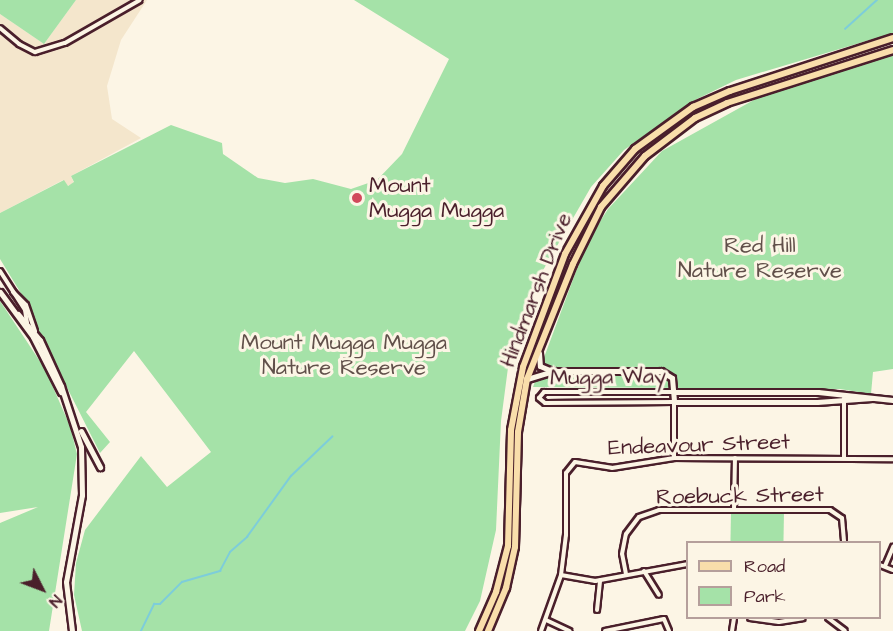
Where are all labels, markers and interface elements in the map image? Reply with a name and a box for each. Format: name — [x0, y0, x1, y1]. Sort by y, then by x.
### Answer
place label: Mount Mugga Mugga — [369, 172, 504, 224]
marker: Mount Mugga Mugga — [350, 191, 364, 205]
street label: Hindmarsh Drive — [494, 209, 578, 371]
park label: Red Hill Nature Reserve — [678, 232, 842, 284]
park label: Mount Mugga Mugga Nature Reserve — [241, 329, 447, 380]
street label: Mugga Way — [550, 363, 666, 391]
street label: Endeavour Street — [608, 429, 790, 461]
street label: Roebuck Street — [656, 481, 824, 511]
legend — [686, 541, 881, 619]
text: Road — [744, 554, 785, 579]
north arrow — [12, 559, 72, 619]
text: Park — [744, 584, 786, 609]
text: N — [44, 590, 67, 612]

